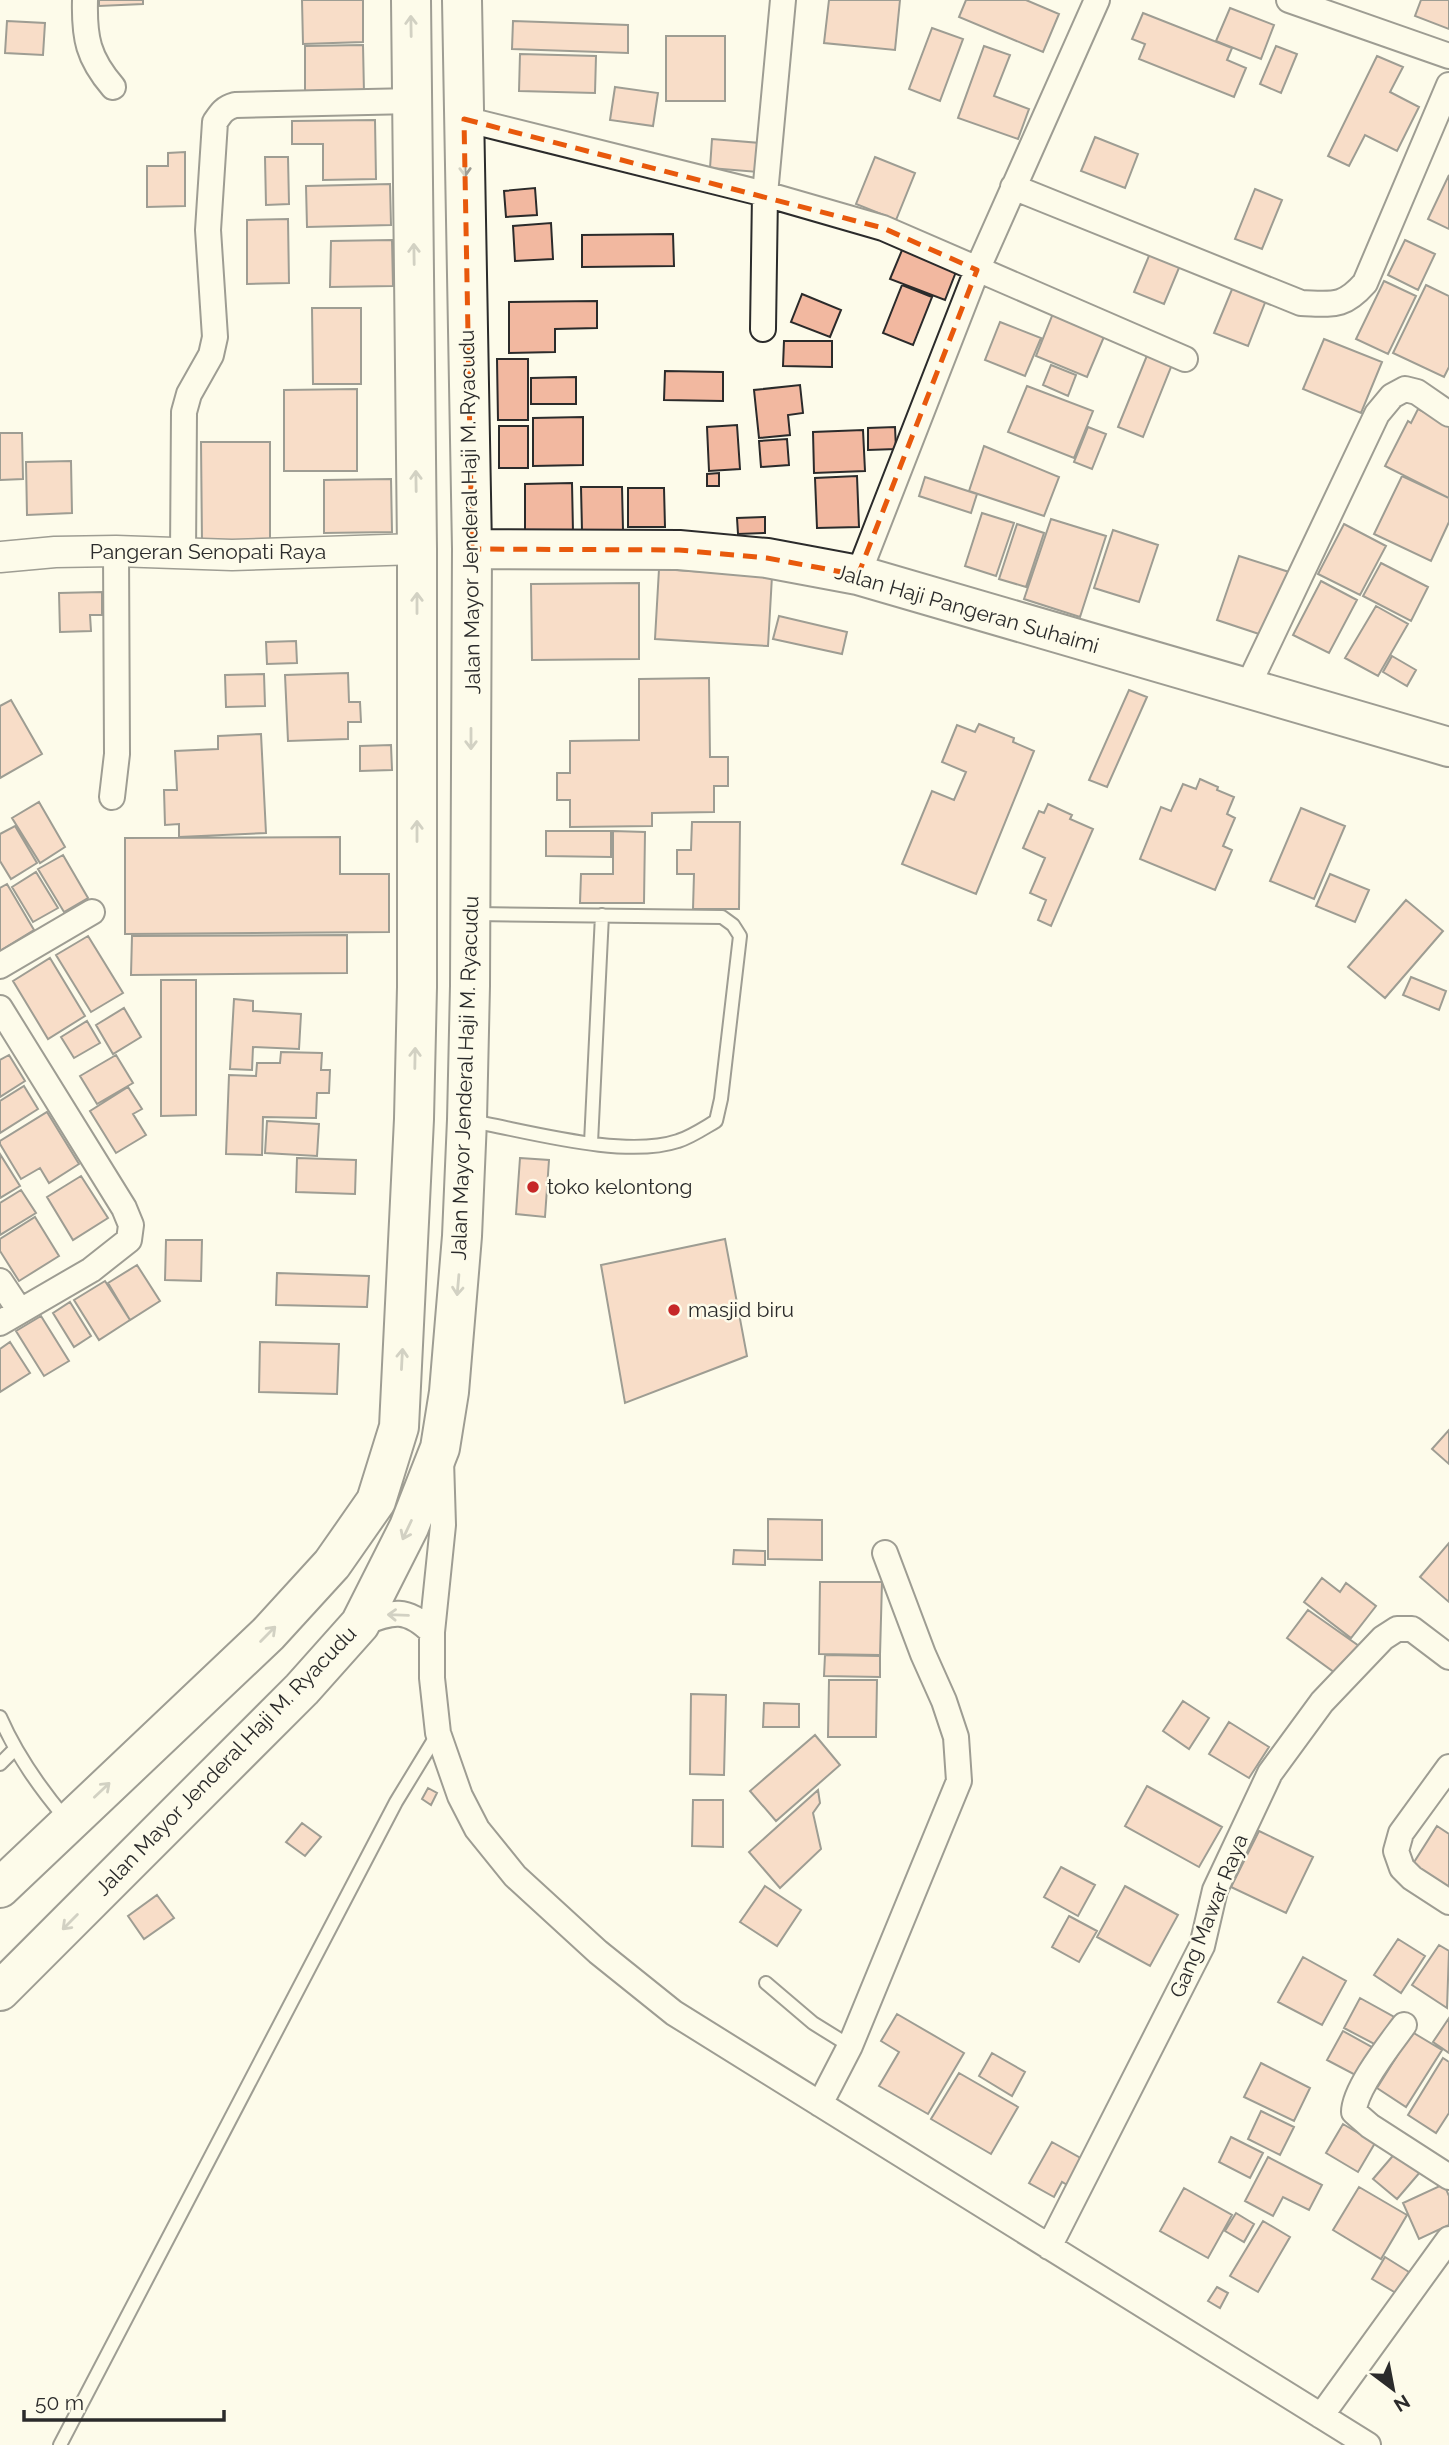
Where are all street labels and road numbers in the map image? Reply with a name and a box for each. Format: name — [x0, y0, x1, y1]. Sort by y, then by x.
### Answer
street label: Jalan Mayor Jenderal Haji M. Ryacudu — [454, 329, 485, 695]
street label: Pangeran Senopati Raya — [90, 539, 326, 564]
street label: Jalan Haji Pangeran Suhaimi — [832, 559, 1102, 658]
street label: Jalan Mayor Jenderal Haji M. Ryacudu — [446, 895, 483, 1261]
street label: Jalan Mayor Jenderal Haji M. Ryacudu — [90, 1621, 361, 1901]
street label: Gang Mawar Raya — [1164, 1830, 1253, 2001]

